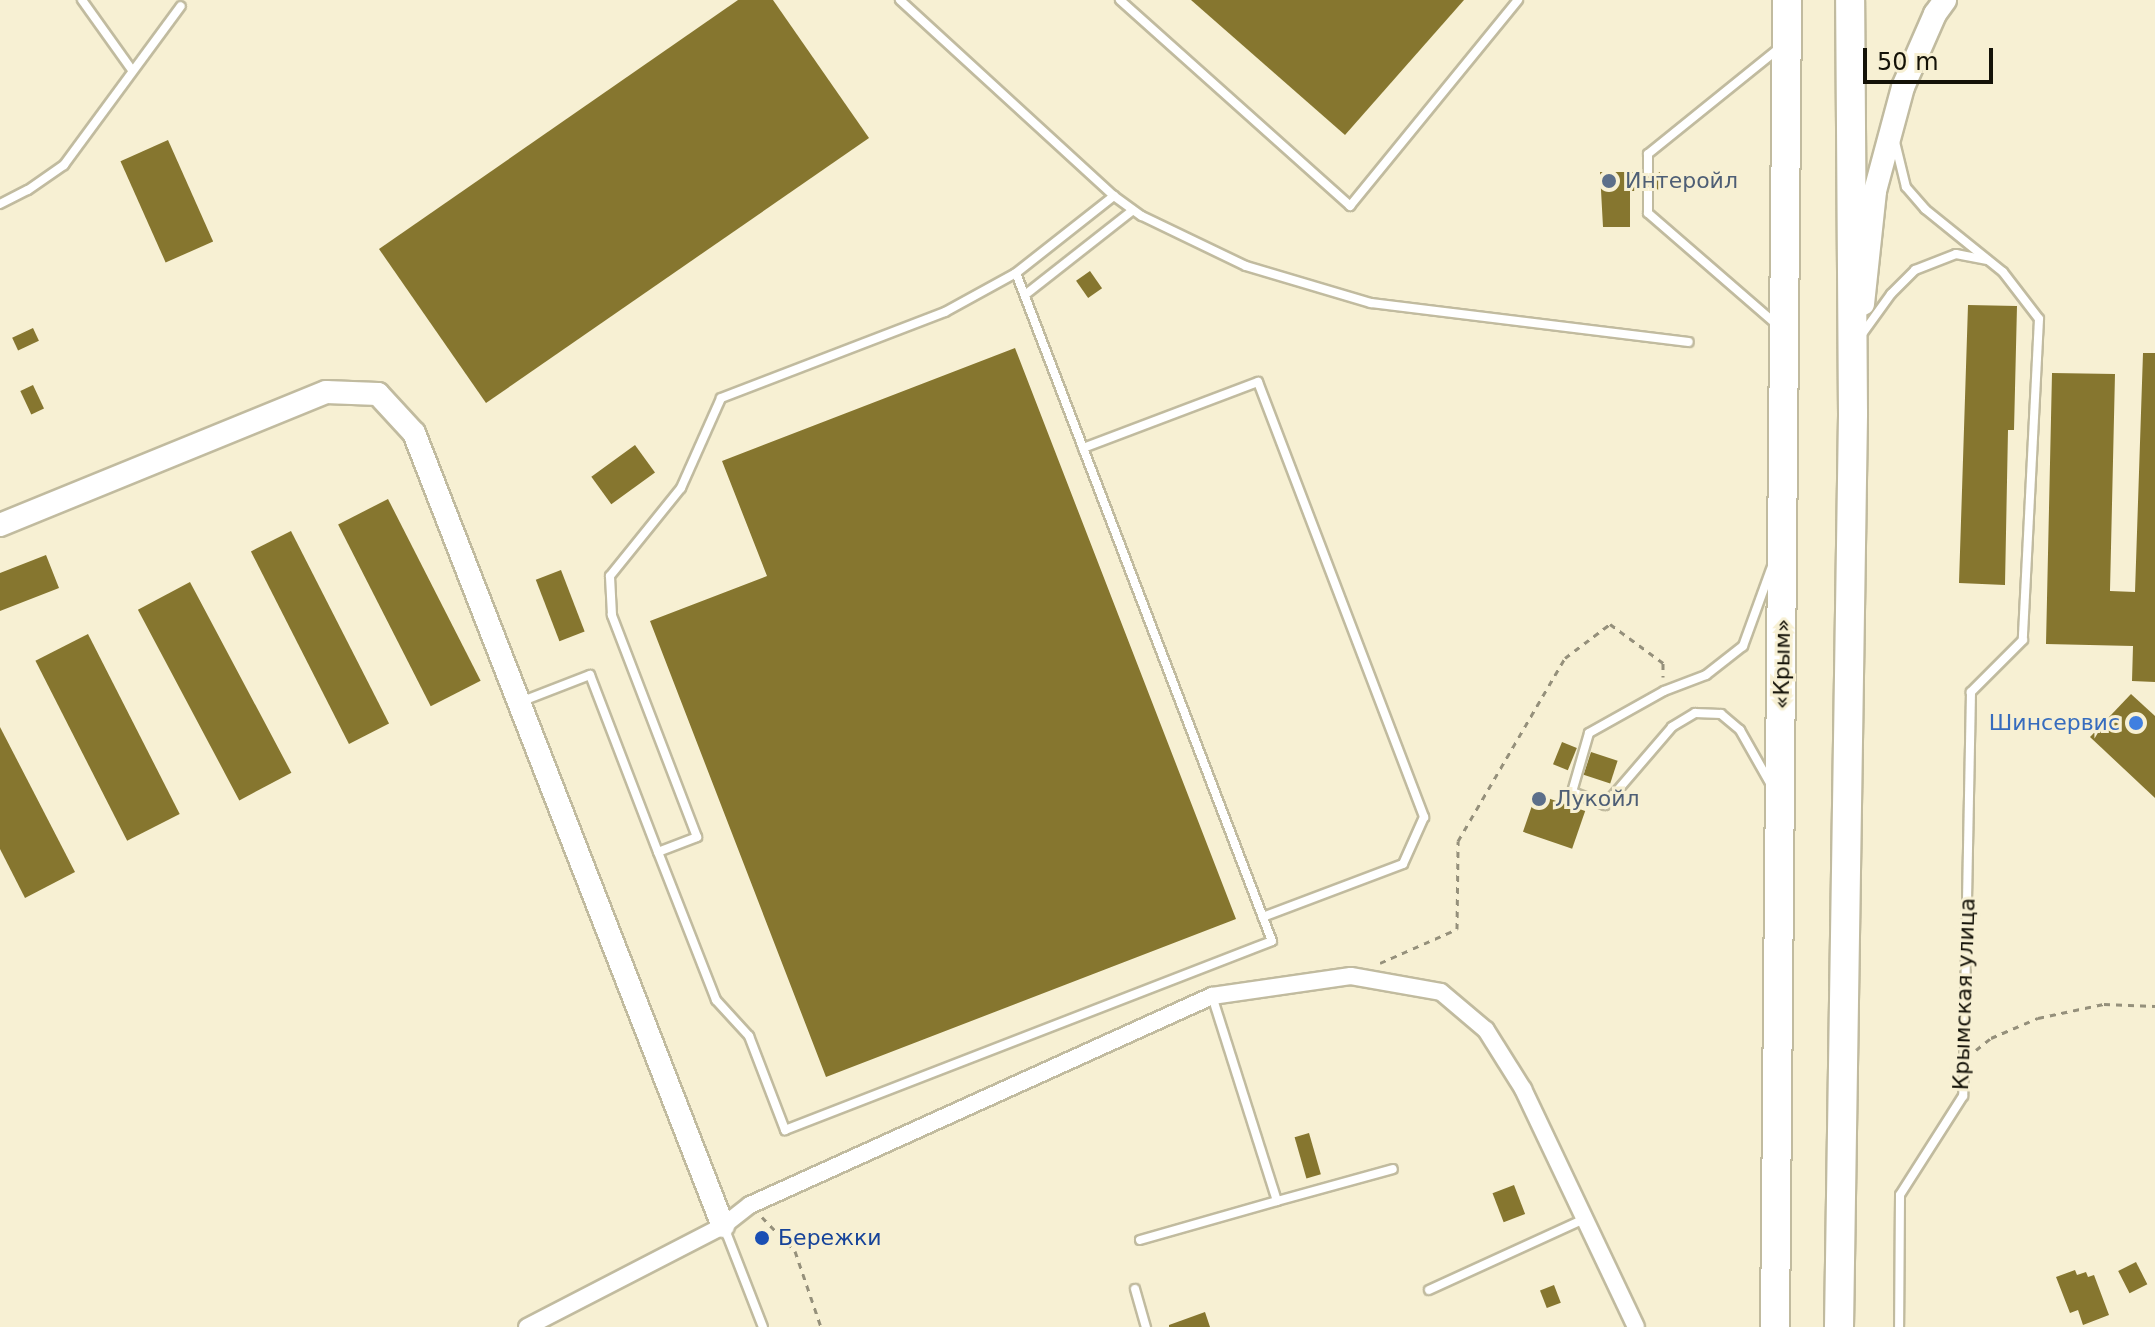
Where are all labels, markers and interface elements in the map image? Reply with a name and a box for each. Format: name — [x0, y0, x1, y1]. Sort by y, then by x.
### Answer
scale bar — [1867, 32, 1997, 82]
text: 50 m — [1877, 48, 1939, 76]
place label: Интеройл — [1625, 168, 1738, 194]
marker: Интеройл — [1600, 172, 1618, 190]
street label: «Крым» — [1768, 619, 1796, 709]
place label: Шинсервис — [1989, 710, 2120, 736]
marker: Шинсервис — [2127, 714, 2145, 732]
place label: Лукойл — [1555, 786, 1640, 812]
marker: Лукойл — [1530, 790, 1548, 808]
street label: Крымская улица — [1947, 897, 1981, 1091]
place label: Бережки — [778, 1225, 882, 1251]
marker: Бережки — [753, 1229, 771, 1247]

